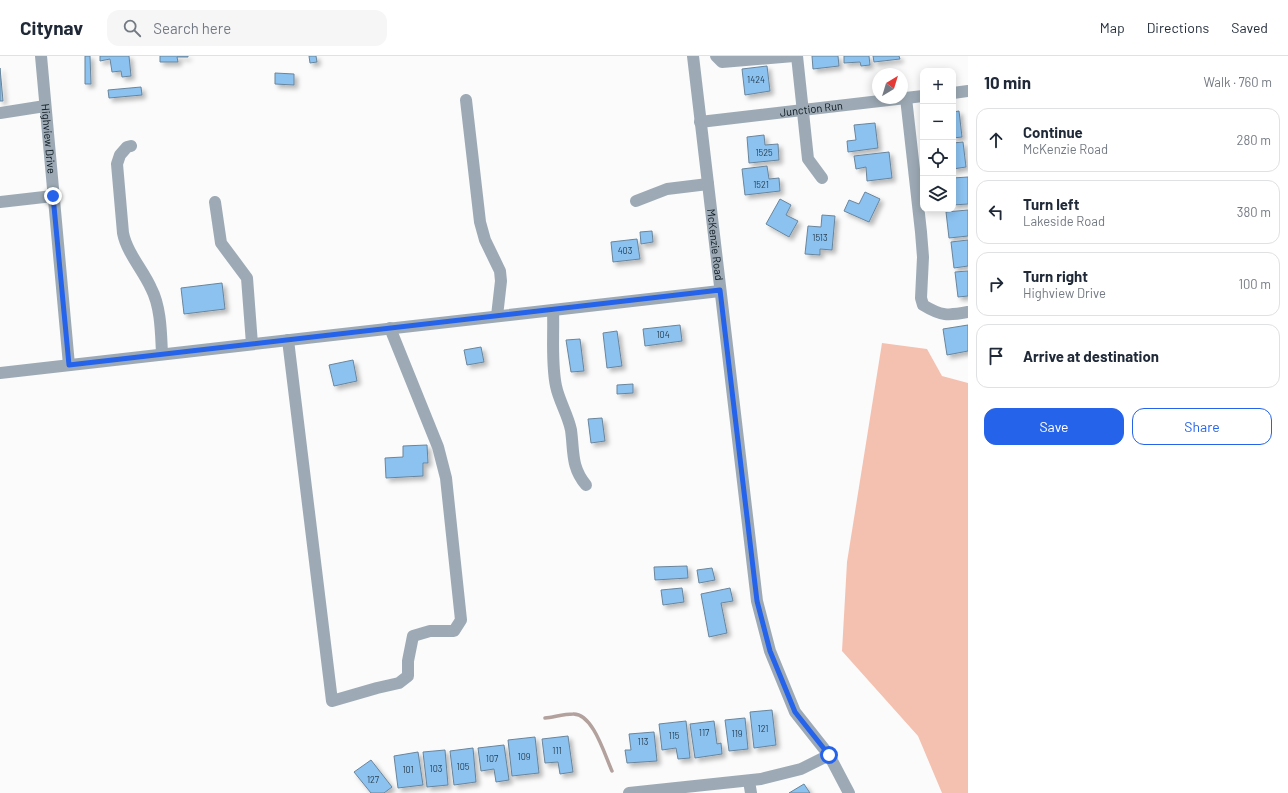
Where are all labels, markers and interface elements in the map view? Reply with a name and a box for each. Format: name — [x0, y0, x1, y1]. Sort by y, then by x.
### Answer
search box — [107, 10, 387, 46]
text: Citynav — [20, 16, 83, 39]
icon: search — [121, 17, 143, 39]
text: Search here — [153, 19, 231, 37]
text: Map — [1100, 19, 1125, 36]
text: Directions — [1147, 19, 1209, 36]
text: Saved — [1231, 19, 1268, 36]
north arrow — [872, 68, 908, 104]
map controls — [920, 68, 956, 212]
button: + — [920, 68, 956, 104]
text: 10 min — [984, 72, 1031, 92]
house number: 1424 — [747, 74, 765, 85]
text: Walk · 760 m — [1204, 74, 1272, 90]
street label: Junction Run — [779, 98, 843, 119]
street label: Highview Drive — [39, 103, 59, 174]
button: − — [920, 104, 956, 140]
text: Continue — [1023, 123, 1083, 141]
icon: ahead — [985, 129, 1007, 151]
text: 280 m — [1237, 132, 1271, 148]
button: locate — [920, 140, 956, 176]
text: McKenzie Road — [1023, 141, 1108, 157]
house number: 1525 — [755, 147, 773, 158]
button: layers — [920, 176, 956, 212]
house number: 1521 — [753, 179, 769, 190]
route end — [44, 187, 62, 205]
text: Turn left — [1023, 195, 1079, 213]
icon: left — [985, 201, 1007, 223]
text: 380 m — [1237, 204, 1271, 220]
street label: McKenzie Road — [705, 208, 726, 281]
text: Lakeside Road — [1023, 213, 1105, 229]
house number: 1513 — [812, 232, 828, 243]
house number: 403 — [618, 245, 633, 256]
text: Turn right — [1023, 267, 1088, 285]
icon: right — [985, 273, 1007, 295]
text: 100 m — [1238, 276, 1271, 292]
text: Highview Drive — [1023, 285, 1106, 301]
house number: 104 — [656, 329, 670, 340]
icon: arrive — [985, 345, 1007, 367]
text: Arrive at destination — [1023, 347, 1159, 365]
button: Save — [984, 408, 1124, 445]
button: Share — [1132, 408, 1272, 445]
house number: 121 — [758, 723, 769, 734]
house number: 117 — [699, 727, 710, 738]
house number: 119 — [731, 728, 743, 739]
house number: 115 — [669, 730, 680, 741]
house number: 113 — [638, 736, 649, 747]
house number: 111 — [552, 745, 562, 756]
route start — [820, 746, 838, 764]
house number: 109 — [518, 751, 531, 762]
house number: 107 — [486, 753, 499, 764]
house number: 105 — [457, 761, 470, 772]
house number: 103 — [430, 763, 443, 774]
house number: 101 — [402, 764, 414, 775]
house number: 127 — [367, 774, 380, 785]

